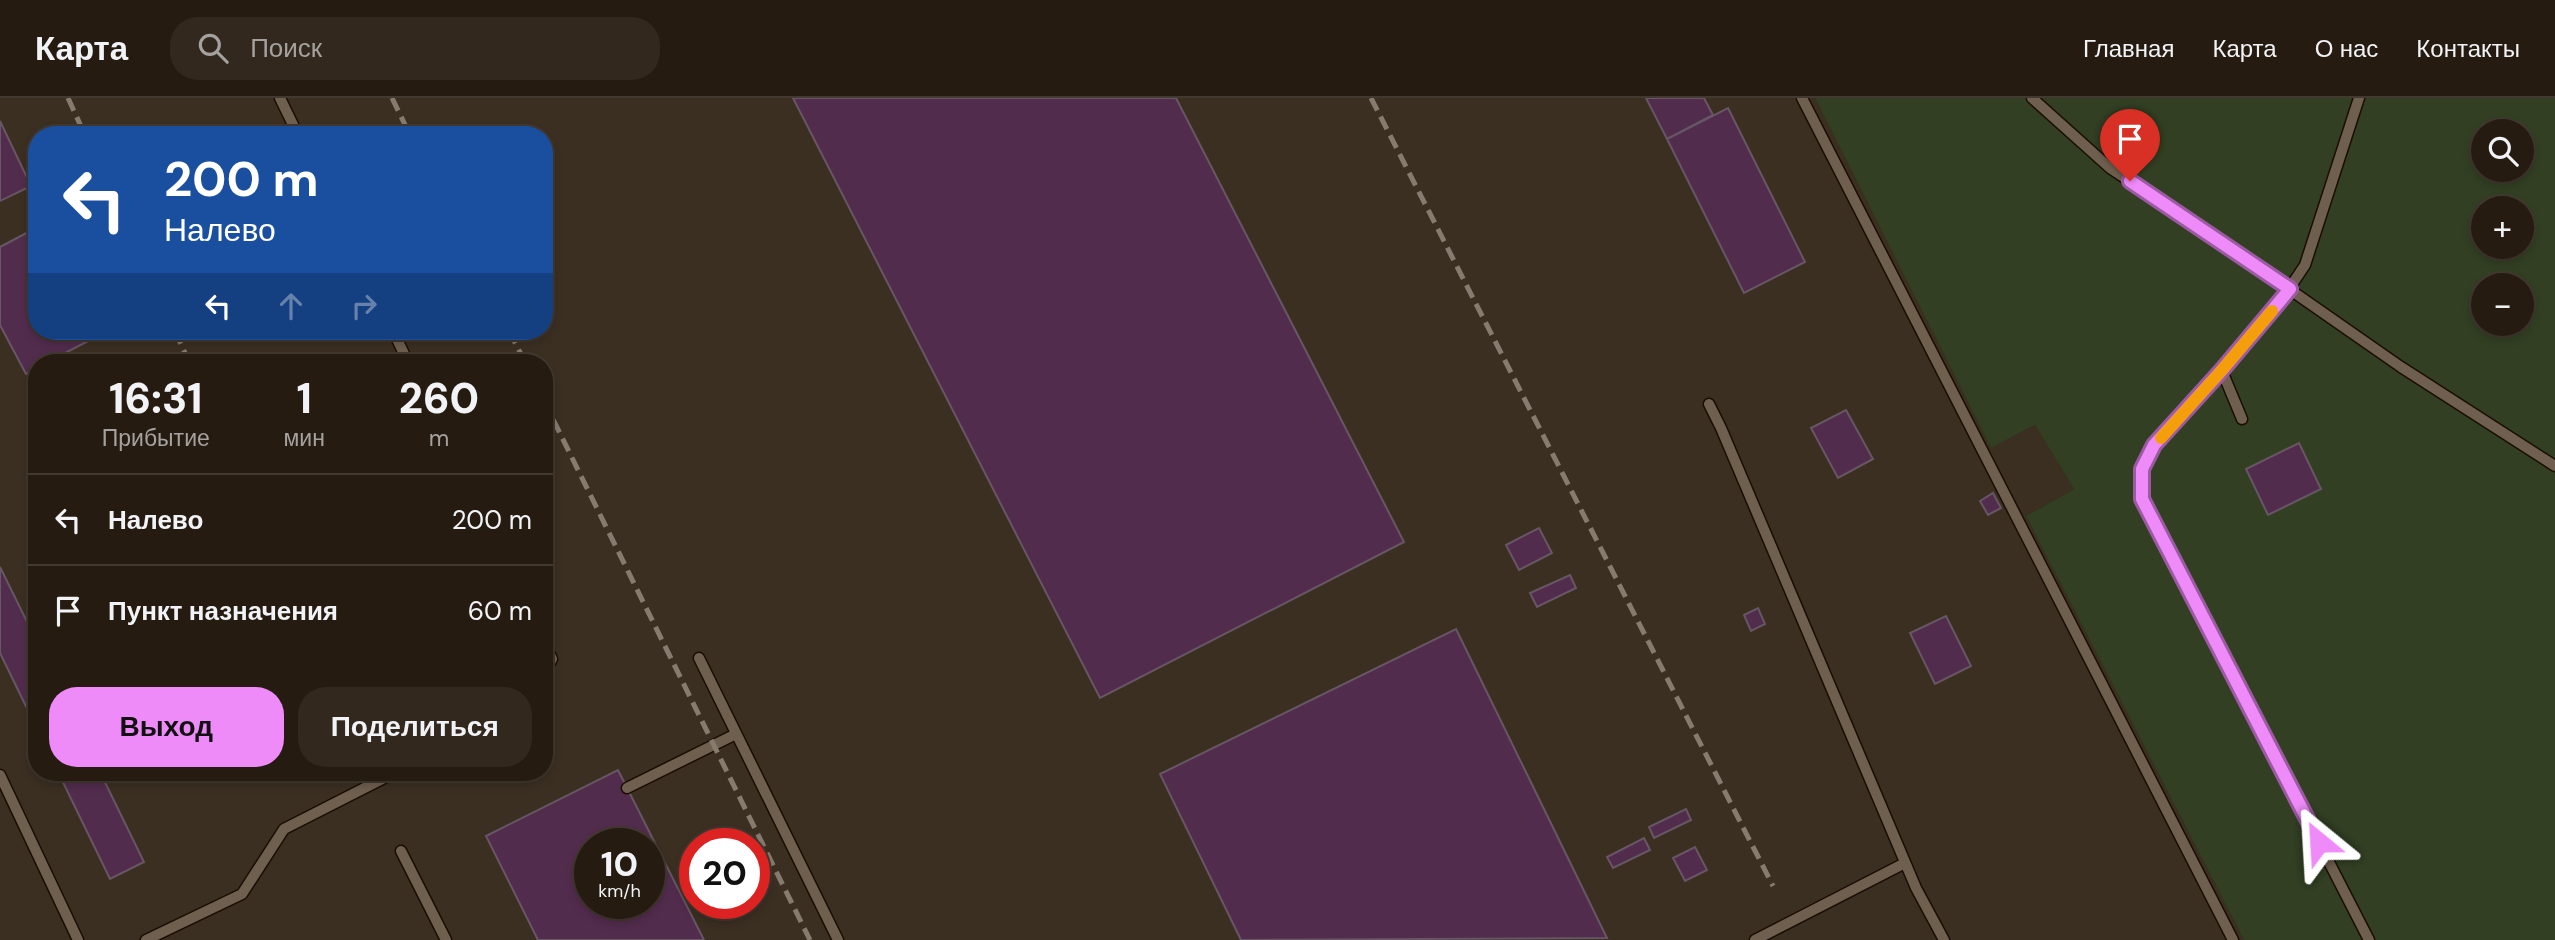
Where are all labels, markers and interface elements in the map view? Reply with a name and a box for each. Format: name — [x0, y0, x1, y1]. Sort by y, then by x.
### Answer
search box — [170, 17, 660, 80]
text: Карта — [35, 27, 128, 70]
icon: search — [194, 29, 232, 67]
text: Поиск — [250, 31, 322, 65]
text: Главная — [2083, 33, 2174, 64]
text: Карта — [2212, 33, 2277, 64]
text: О нас — [2315, 33, 2378, 64]
text: Контакты — [2416, 33, 2520, 64]
pin — [2100, 109, 2160, 181]
map controls — [2471, 119, 2534, 336]
button: search — [2471, 119, 2534, 182]
icon: arrive — [2111, 120, 2149, 158]
text: 200 m — [164, 147, 319, 211]
icon: left — [49, 154, 140, 245]
button: + — [2471, 196, 2534, 259]
text: Налево — [164, 209, 276, 251]
button: − — [2471, 273, 2534, 336]
icon: left — [199, 287, 237, 325]
icon: ahead — [272, 287, 310, 325]
icon: right — [345, 287, 383, 325]
text: 16:31 — [109, 371, 203, 426]
text: 1 — [296, 371, 312, 426]
text: 260 — [399, 371, 479, 426]
text: Прибытие — [102, 423, 210, 453]
text: мин — [284, 423, 325, 453]
text: m — [429, 423, 449, 453]
icon: left — [49, 501, 87, 539]
text: Налево — [108, 503, 203, 537]
text: 200 m — [452, 503, 532, 537]
icon: arrive — [49, 592, 87, 630]
text: Пункт назначения — [108, 594, 338, 628]
text: 60 m — [468, 594, 532, 628]
button: Выход — [49, 687, 284, 767]
button: Поделиться — [298, 687, 532, 767]
position arrow — [2282, 805, 2356, 879]
speed limit sign: 20 — [679, 828, 770, 919]
text: 10 — [601, 841, 638, 887]
text: km/h — [598, 879, 641, 903]

